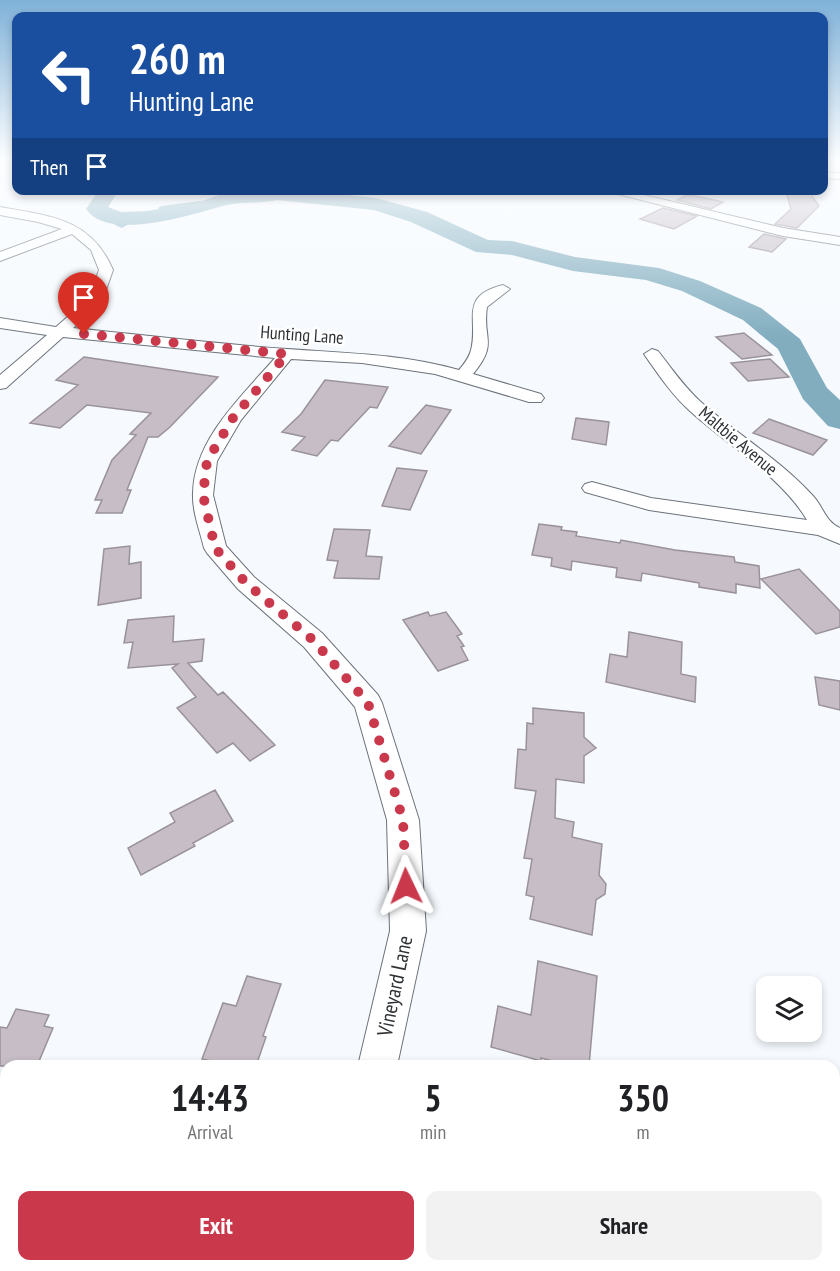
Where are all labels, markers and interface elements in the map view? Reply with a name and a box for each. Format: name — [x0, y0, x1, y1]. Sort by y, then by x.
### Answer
text: 260 m — [129, 31, 226, 86]
icon: left — [30, 36, 108, 114]
text: Hunting Lane — [129, 84, 254, 118]
icon: arrive — [80, 150, 113, 183]
text: Then — [30, 153, 68, 181]
pin — [58, 272, 109, 334]
icon: arrive — [67, 281, 100, 314]
street label: Hunting Lane — [260, 320, 344, 349]
street label: Maltbie Avenue — [694, 401, 782, 480]
position arrow — [374, 854, 438, 918]
street label: Vineyard Lane — [370, 933, 418, 1040]
map controls — [756, 976, 822, 1042]
button: layers — [756, 976, 822, 1042]
text: 14:43 — [171, 1074, 249, 1121]
text: 5 — [424, 1074, 442, 1121]
text: 350 — [617, 1074, 669, 1121]
text: Arrival — [187, 1119, 233, 1145]
text: min — [420, 1119, 446, 1145]
text: m — [637, 1119, 650, 1145]
button: Exit — [18, 1191, 414, 1260]
button: Share — [426, 1191, 822, 1260]

